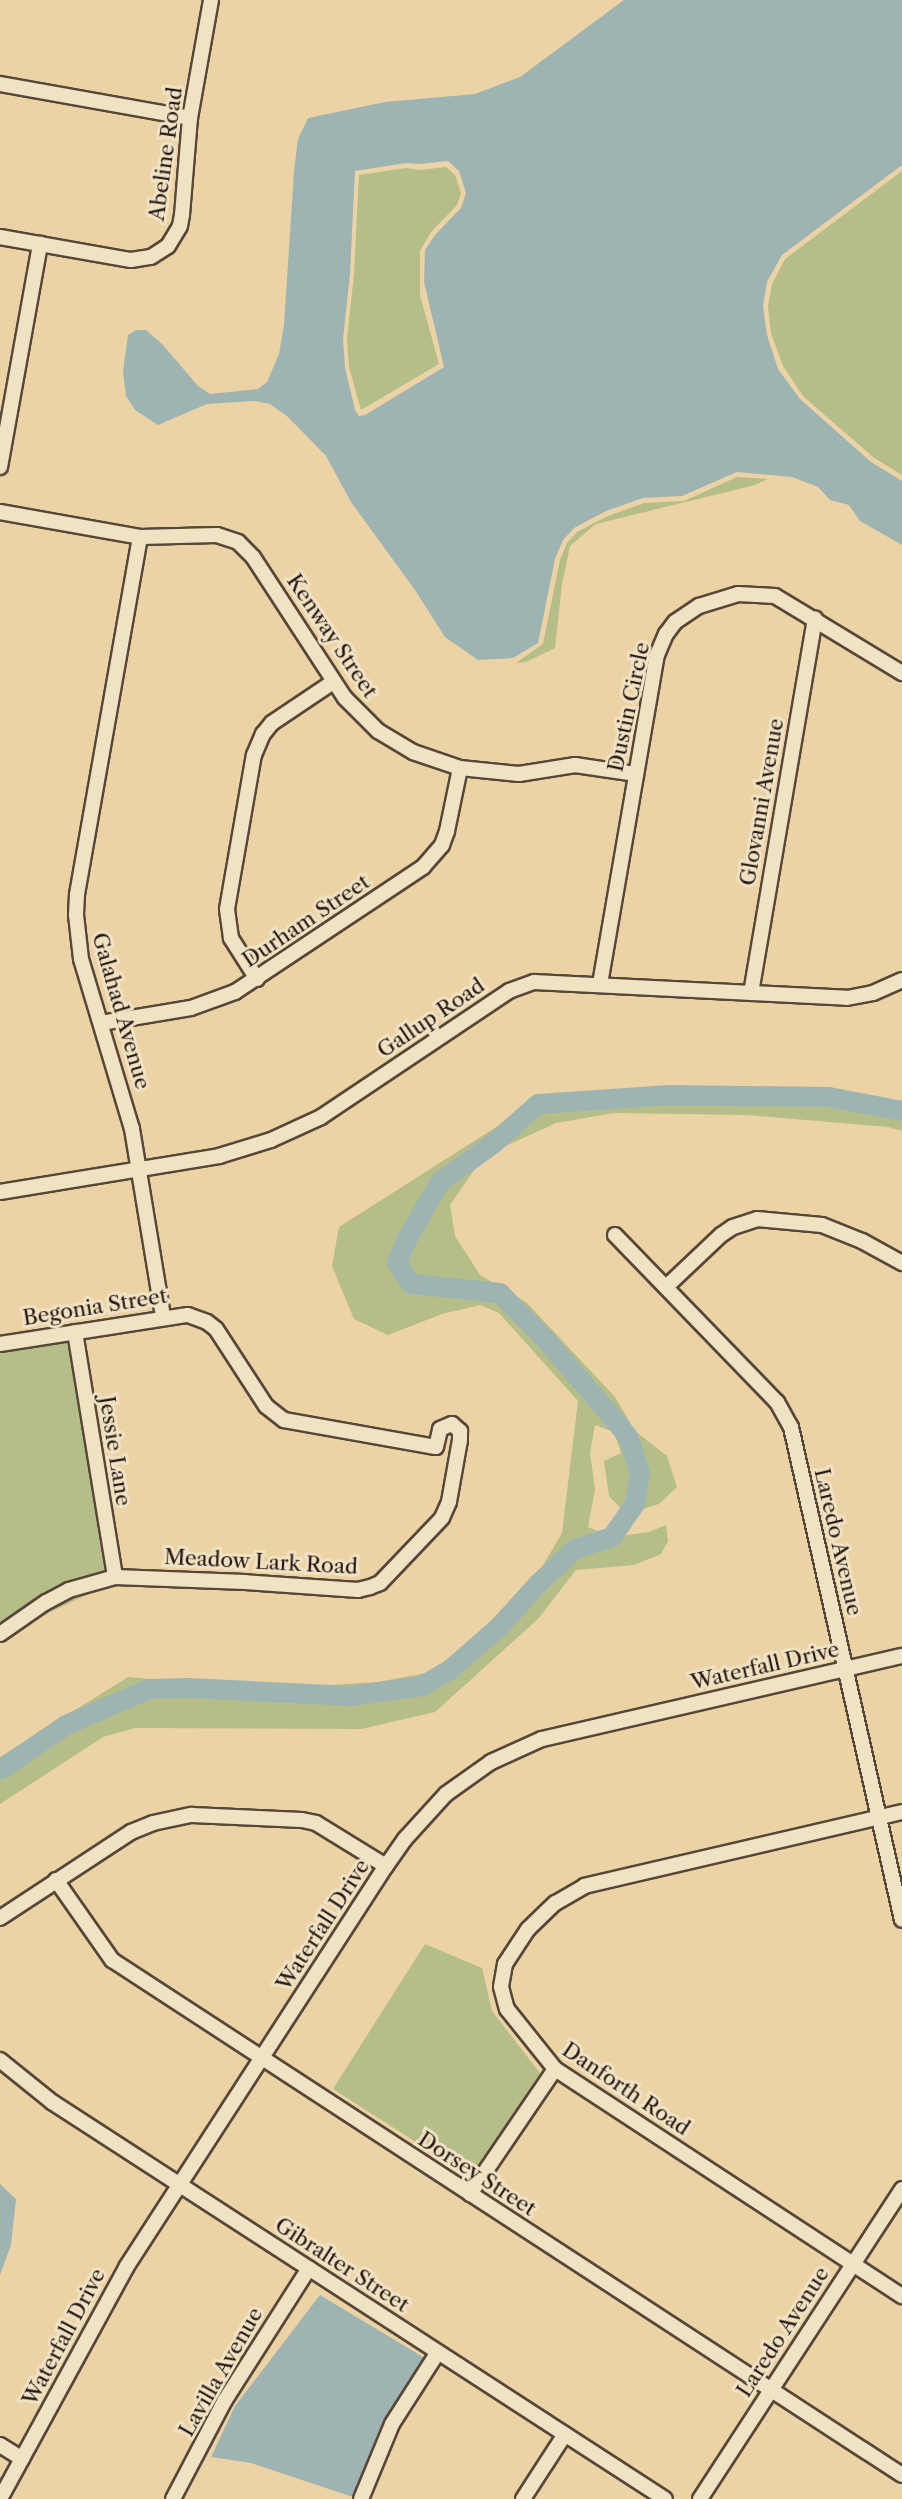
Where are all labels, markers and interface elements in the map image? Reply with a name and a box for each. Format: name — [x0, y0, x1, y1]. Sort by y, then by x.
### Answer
street label: Abeline Road — [144, 85, 188, 223]
street label: Kenway Street — [281, 569, 383, 703]
street label: Dustin Circle — [603, 640, 655, 774]
street label: Glovanni Avenue — [735, 716, 789, 888]
street label: Durham Street — [238, 869, 374, 973]
street label: Galahad Avenue — [86, 929, 156, 1093]
street label: Gallup Road — [373, 973, 489, 1063]
street label: Begonia Street — [21, 1283, 169, 1331]
street label: Jessie Lane — [94, 1394, 136, 1508]
street label: Laredo Avenue — [809, 1466, 867, 1618]
street label: Meadow Lark Road — [163, 1544, 359, 1580]
street label: Waterfall Drive — [688, 1637, 842, 1695]
street label: Waterfall Drive — [271, 1855, 375, 1995]
street label: Danforth Road — [557, 2037, 695, 2141]
street label: Dorsey Street — [413, 2126, 541, 2222]
street label: Gibralter Street — [270, 2212, 414, 2318]
street label: Laredo Avenue — [731, 2262, 835, 2402]
street label: Waterfall Drive — [17, 2264, 111, 2410]
street label: Lavilla Avenue — [174, 2303, 268, 2441]

